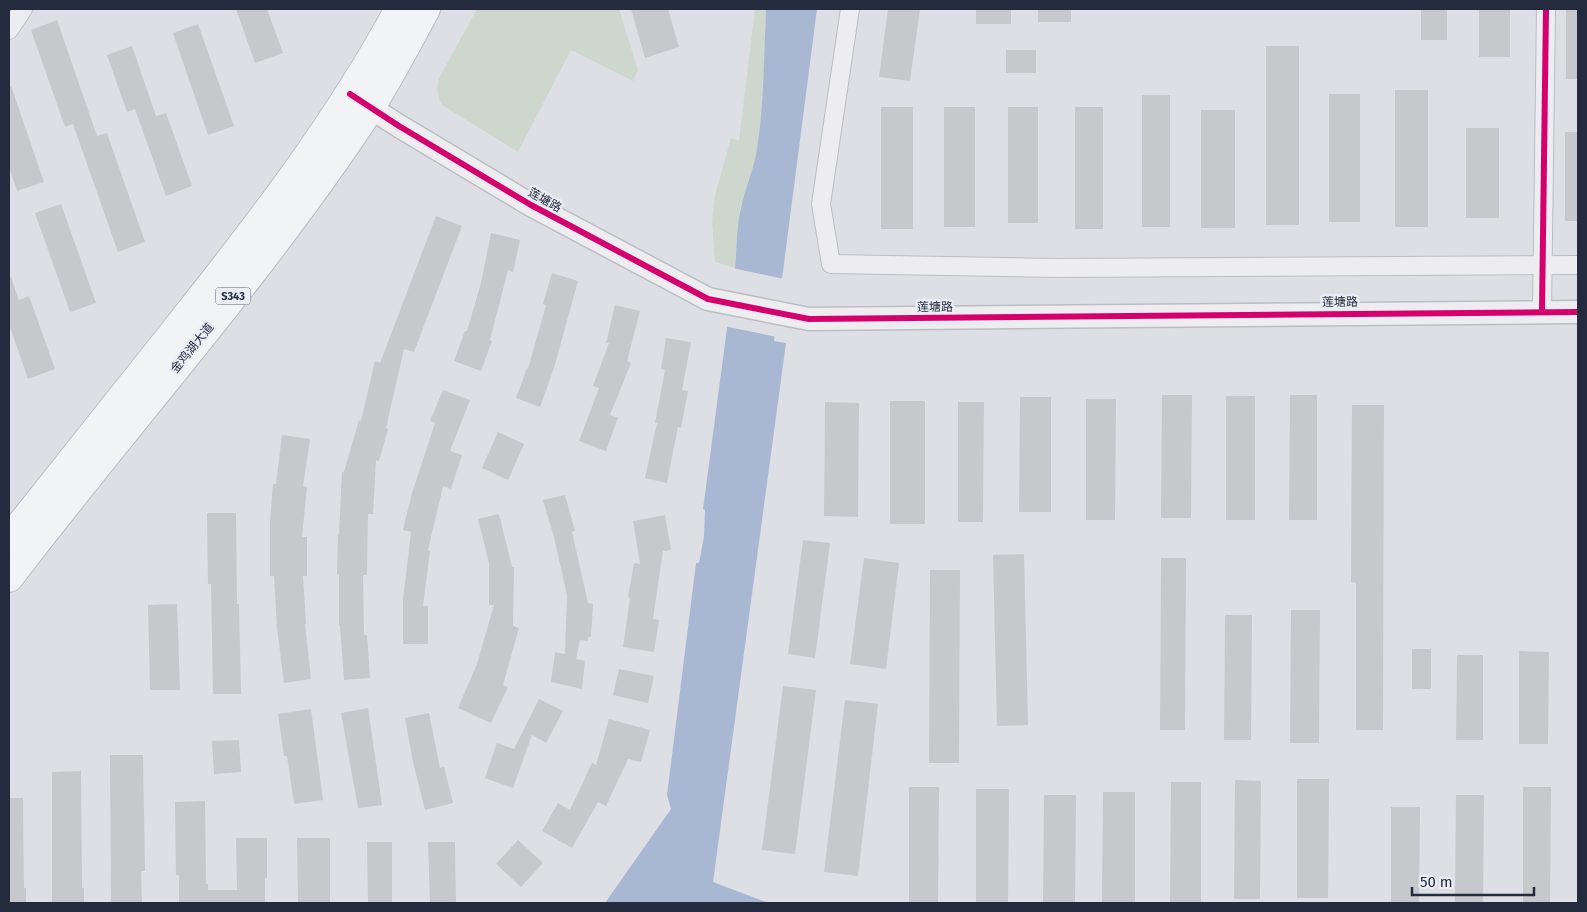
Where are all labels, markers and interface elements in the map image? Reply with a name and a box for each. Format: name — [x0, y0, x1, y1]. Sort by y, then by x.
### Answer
street label: 莲塘路 — [526, 185, 564, 215]
road number: S343 — [216, 288, 250, 304]
street label: 莲塘路 — [1322, 295, 1358, 309]
street label: 莲塘路 — [917, 300, 953, 314]
street label: 金鸡湖大道 — [168, 320, 216, 376]
scale bar — [1412, 864, 1534, 896]
text: 50 m — [1420, 873, 1453, 891]

